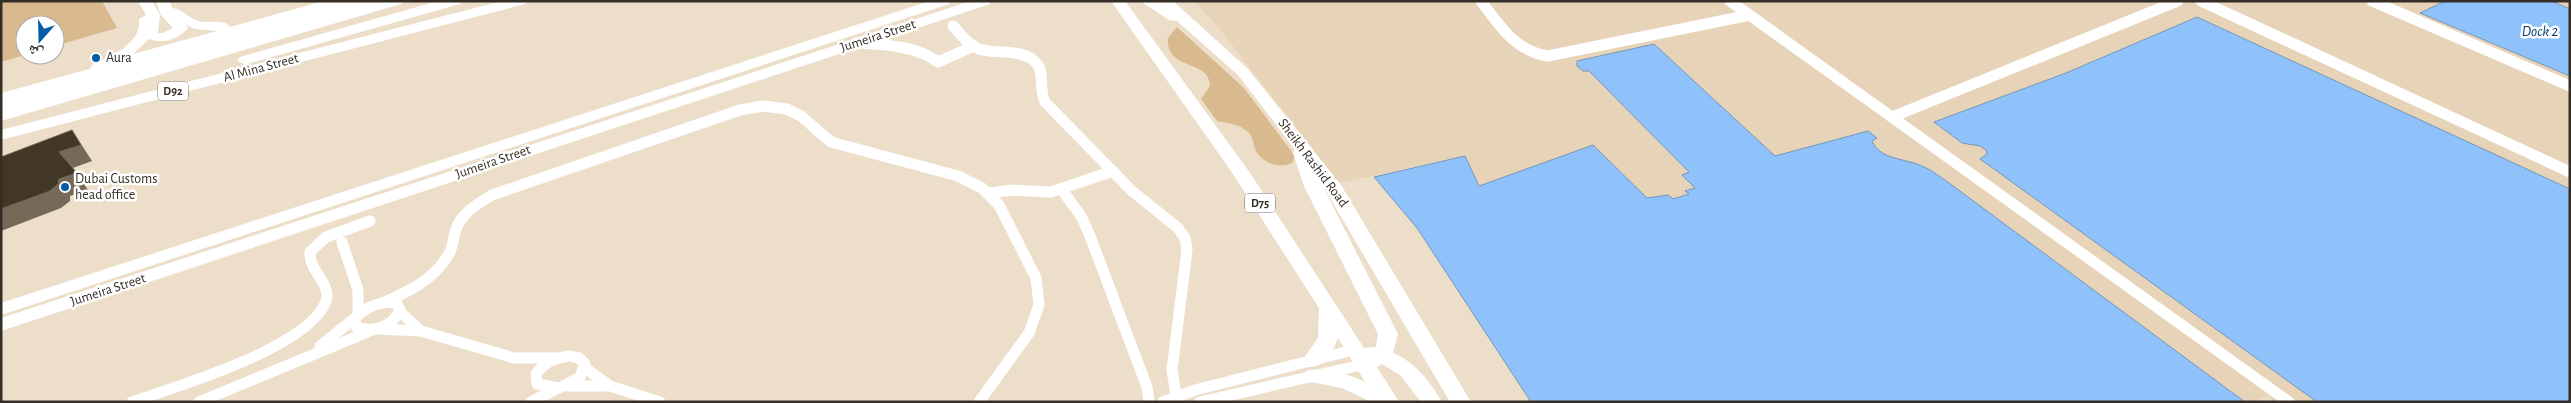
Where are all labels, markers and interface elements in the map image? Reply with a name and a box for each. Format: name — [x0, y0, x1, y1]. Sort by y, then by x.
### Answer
north arrow — [15, 15, 65, 65]
street label: Jumeira Street — [839, 17, 918, 55]
water label: Dock 2 — [2522, 24, 2558, 39]
text: ش — [26, 41, 46, 60]
place label: Aura — [106, 51, 132, 65]
street label: Al Mina Street — [222, 51, 301, 85]
marker: Aura — [90, 52, 102, 64]
road number: D92 — [158, 82, 188, 100]
street label: Sheikh Rashid Road — [1275, 116, 1351, 210]
street label: Jumeira Street — [454, 142, 533, 181]
place label: Dubai Customs head office — [75, 172, 157, 202]
marker: Dubai Customs head office — [59, 181, 71, 193]
road number: D75 — [1245, 194, 1275, 212]
street label: Jumeira Street — [69, 271, 148, 309]

